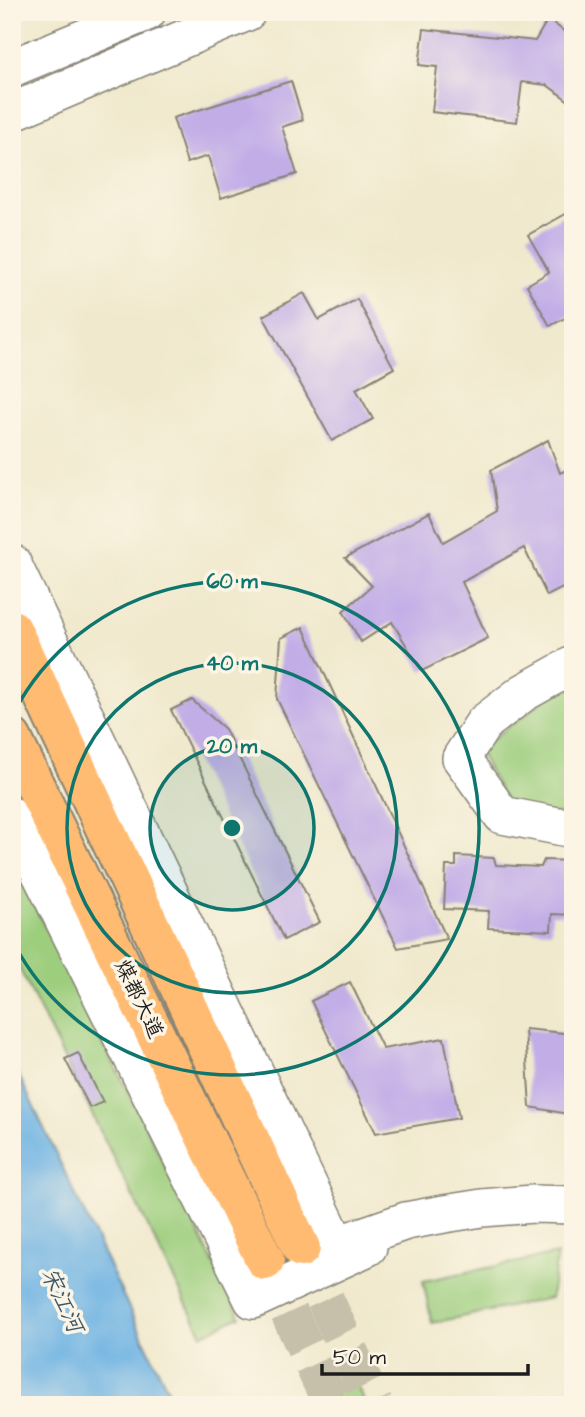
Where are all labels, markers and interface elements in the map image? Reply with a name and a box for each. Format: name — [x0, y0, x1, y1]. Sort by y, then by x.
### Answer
text: 60 m — [206, 567, 258, 596]
text: 40 m — [206, 649, 259, 678]
text: 20 m — [206, 732, 258, 761]
centre of rings — [220, 816, 244, 840]
street label: 煤都大道 — [108, 955, 170, 1043]
water label: 宋江河 — [33, 1262, 93, 1342]
scale bar — [322, 1333, 529, 1377]
text: 50 m — [333, 1343, 387, 1372]

